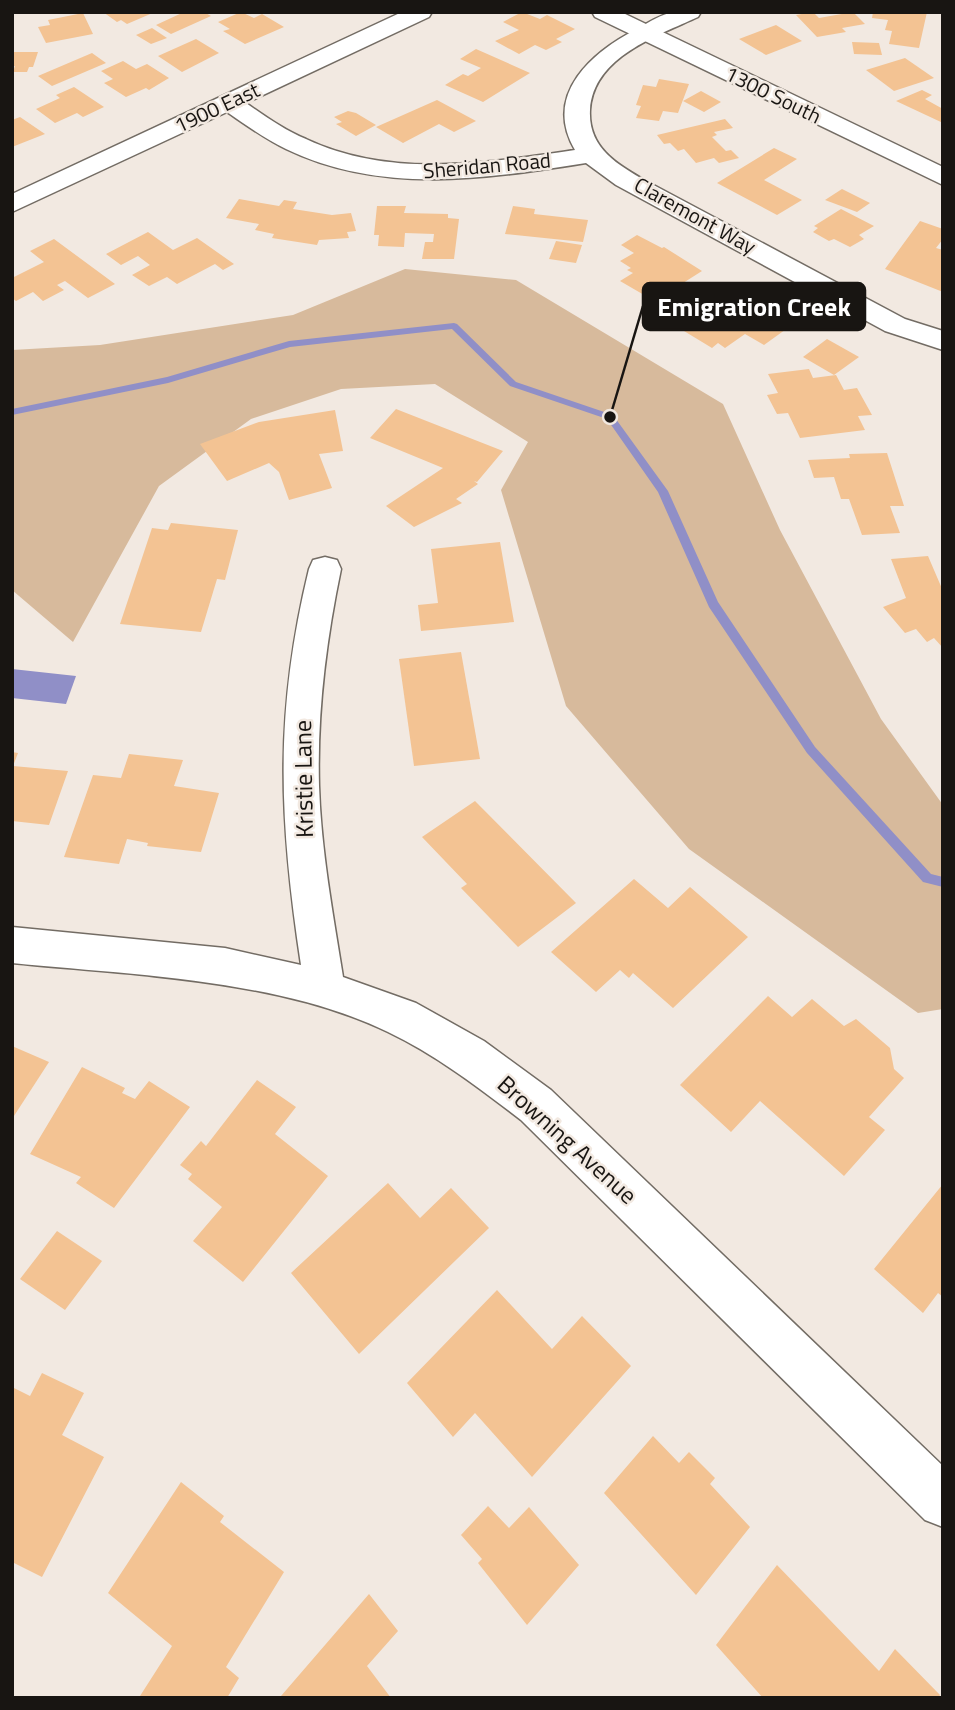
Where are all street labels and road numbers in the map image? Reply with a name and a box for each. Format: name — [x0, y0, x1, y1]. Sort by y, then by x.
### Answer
street label: 1300 South — [720, 57, 827, 131]
street label: 1900 East — [169, 73, 265, 141]
street label: Sheridan Road — [422, 143, 552, 187]
street label: Claremont Way — [629, 168, 762, 262]
street label: Kristie Lane — [284, 720, 322, 838]
street label: Browning Avenue — [490, 1067, 646, 1212]

